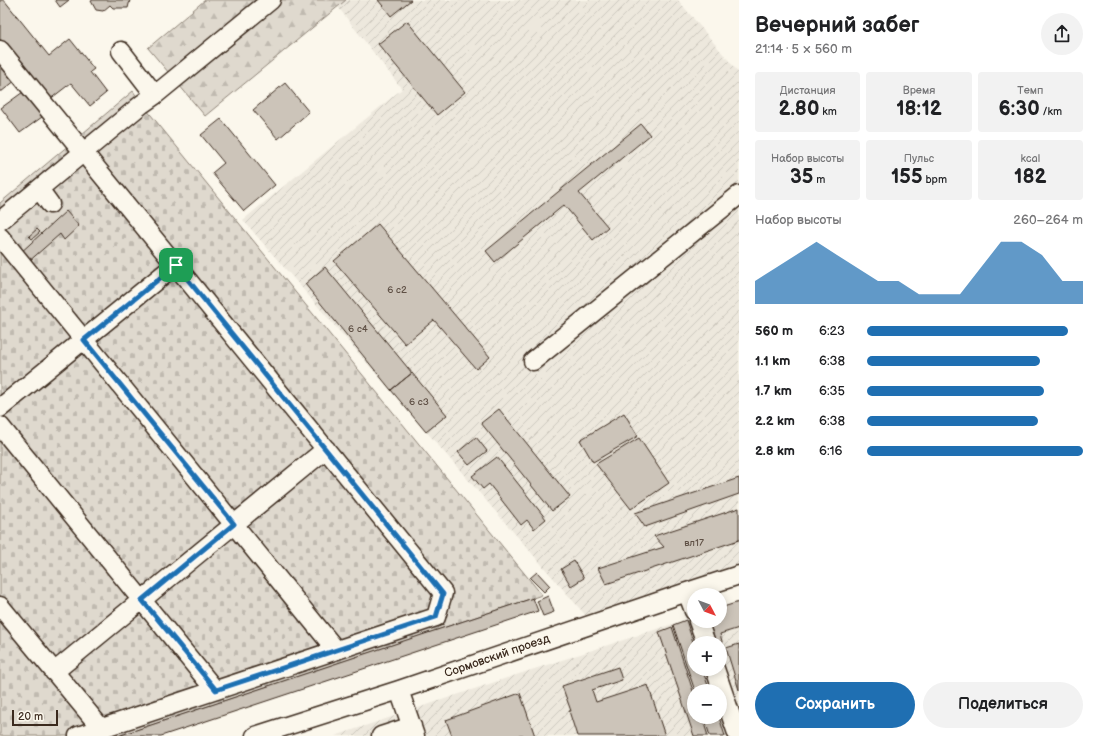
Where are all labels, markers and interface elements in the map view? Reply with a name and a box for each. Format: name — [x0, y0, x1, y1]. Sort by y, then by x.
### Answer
text: Вечерний забег — [755, 12, 919, 39]
button: share — [1041, 13, 1083, 55]
text: 21:14 · 5 × 560 m — [755, 41, 852, 57]
text: Дистанция — [780, 84, 836, 97]
text: Время — [903, 84, 935, 97]
text: Темп — [1017, 84, 1043, 97]
text: 2.80 — [778, 97, 819, 121]
text: 18:12 — [896, 97, 942, 121]
text: 6:30 — [999, 97, 1040, 121]
text: km — [819, 105, 837, 118]
text: /km — [1040, 105, 1062, 118]
text: Набор высоты — [771, 152, 844, 165]
text: Пульс — [904, 152, 934, 165]
text: kcal — [1020, 152, 1040, 165]
text: 35 — [790, 165, 813, 189]
text: 155 — [891, 165, 922, 189]
text: 182 — [1014, 165, 1047, 189]
text: m — [813, 173, 825, 186]
text: bpm — [922, 173, 947, 186]
text: Набор высоты — [755, 212, 842, 228]
text: 260–264 m — [1013, 212, 1083, 228]
pin — [159, 248, 193, 282]
icon: arrive — [165, 254, 187, 276]
house number: 6 с2 — [387, 284, 407, 296]
house number: 6 с4 — [348, 323, 368, 335]
text: 560 m — [755, 323, 793, 339]
text: 6:23 — [819, 323, 845, 339]
text: 1.1 km — [755, 353, 790, 369]
text: 6:38 — [819, 353, 845, 369]
text: 1.7 km — [755, 383, 792, 399]
text: 6:35 — [819, 383, 845, 399]
house number: 6 с3 — [409, 396, 429, 408]
text: 2.2 km — [755, 413, 795, 429]
text: 6:38 — [819, 413, 845, 429]
text: 2.8 km — [755, 443, 795, 459]
text: 6:16 — [819, 443, 843, 459]
house number: вл17 — [684, 537, 704, 549]
north arrow — [687, 588, 727, 628]
map controls — [687, 588, 727, 724]
street label: Сормовский проезд — [442, 631, 552, 681]
button: + — [687, 636, 727, 676]
button: Сохранить — [755, 682, 915, 728]
button: Поделиться — [923, 682, 1083, 728]
button: − — [687, 684, 727, 724]
scale bar — [12, 708, 58, 727]
text: 20 m — [18, 710, 43, 723]

